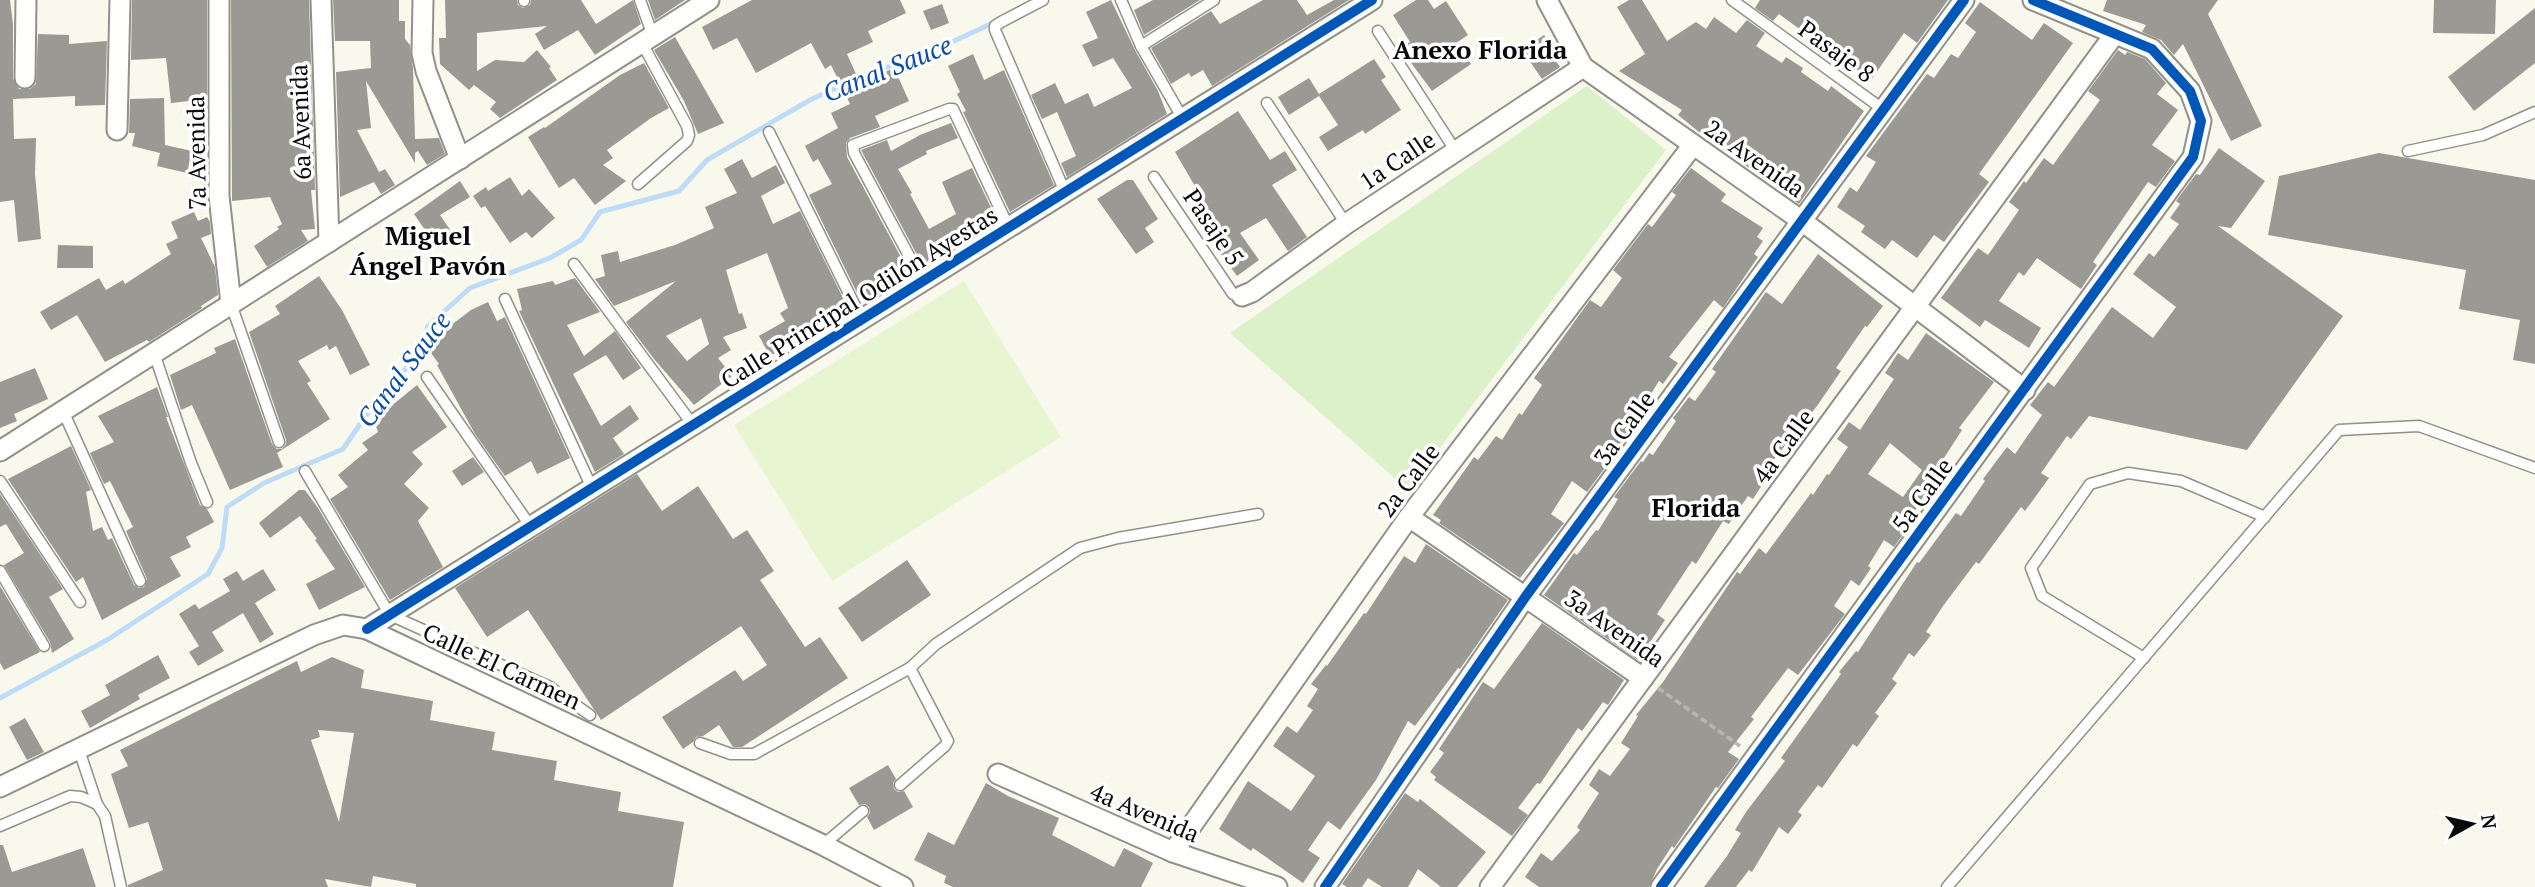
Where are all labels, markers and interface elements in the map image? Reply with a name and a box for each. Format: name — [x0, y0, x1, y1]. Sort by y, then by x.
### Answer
street label: Pasaje 8 — [1793, 13, 1881, 89]
water label: Canal Sauce — [817, 27, 957, 109]
district label: Anexo Florida — [1393, 32, 1568, 66]
street label: 6a Avenida — [282, 64, 318, 180]
street label: 7a Avenida — [179, 95, 213, 211]
street label: 2a Avenida — [1698, 112, 1812, 204]
street label: 1a Calle — [1353, 123, 1441, 197]
street label: Pasaje 5 — [1177, 182, 1251, 272]
street label: Calle Principal Odilón Ayestas — [715, 198, 1003, 396]
district label: Miguel Ángel Pavón — [350, 218, 507, 282]
water label: Canal Sauce — [348, 304, 458, 434]
street label: 3a Calle — [1586, 384, 1662, 472]
street label: 4a Calle — [1745, 402, 1821, 490]
street label: 2a Calle — [1370, 436, 1446, 524]
street label: 5a Calle — [1884, 451, 1960, 539]
district label: Florida — [1652, 490, 1741, 524]
street label: 3a Avenida — [1558, 582, 1672, 674]
street label: Calle El Carmen — [418, 615, 586, 717]
street label: 4a Avenida — [1086, 775, 1204, 849]
north arrow — [2437, 789, 2507, 859]
text: N — [2476, 813, 2503, 831]

